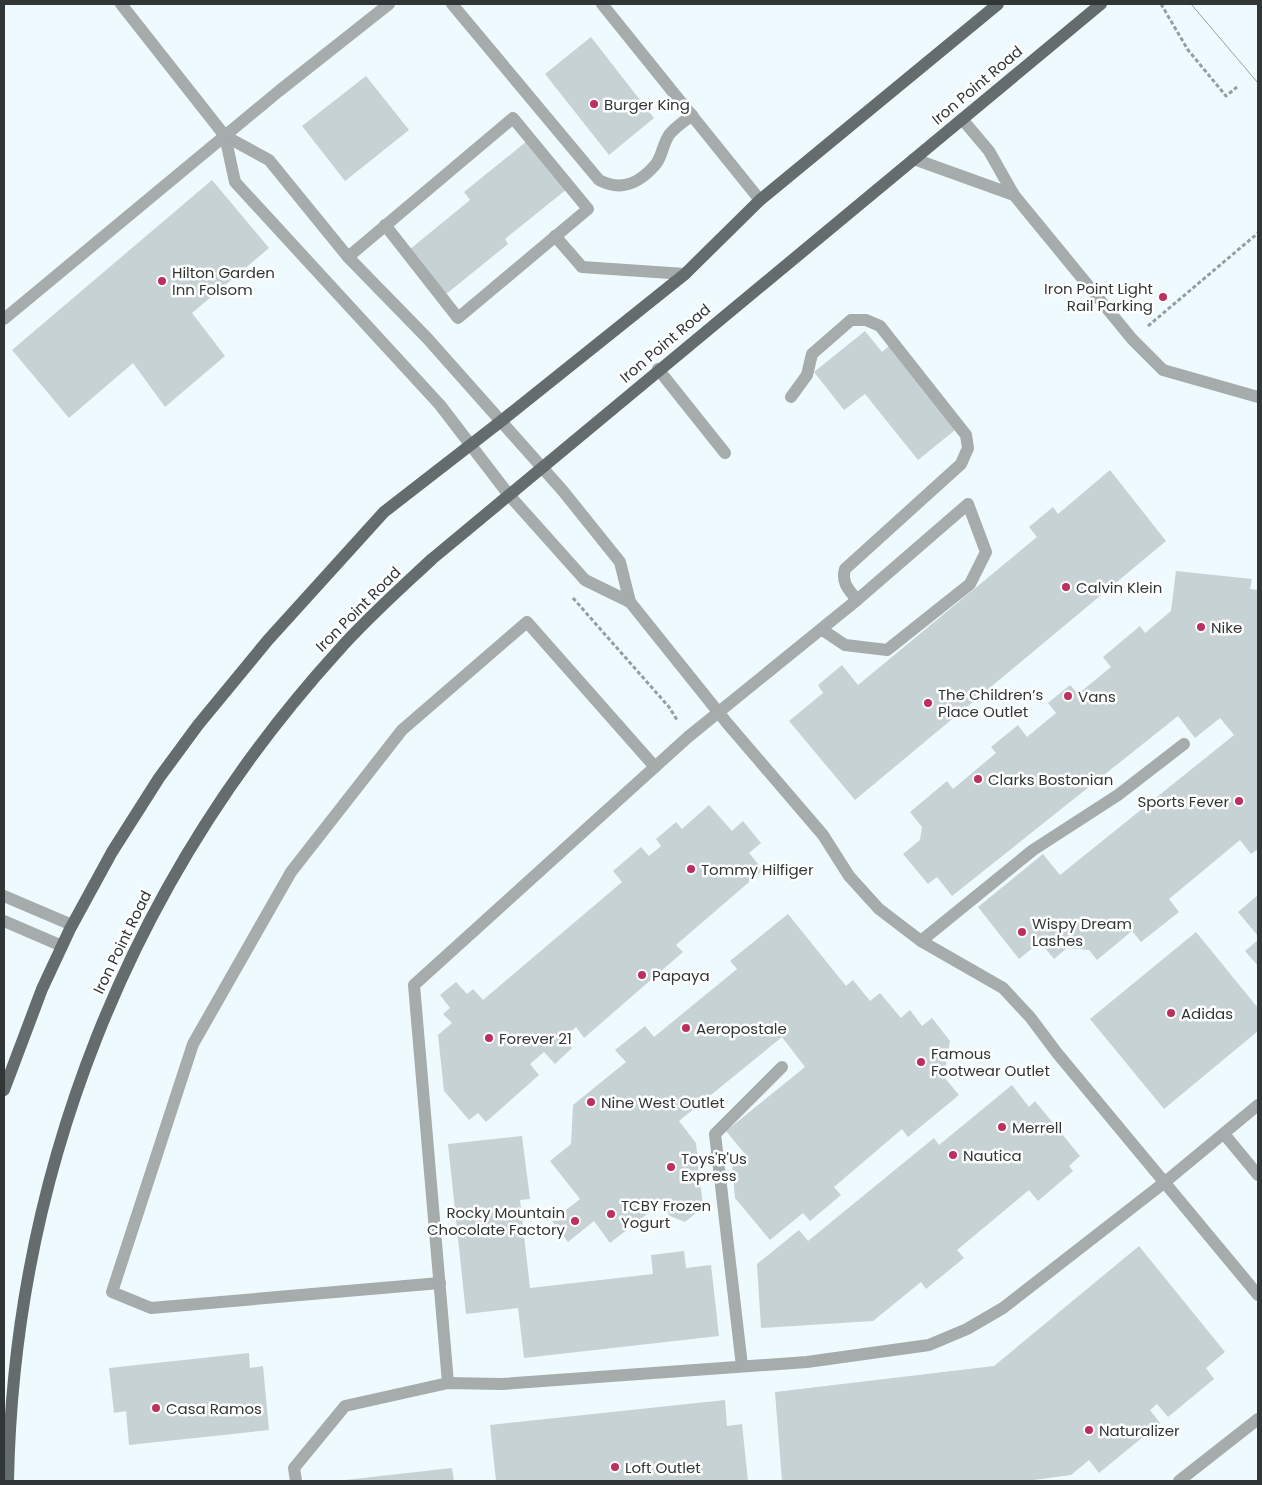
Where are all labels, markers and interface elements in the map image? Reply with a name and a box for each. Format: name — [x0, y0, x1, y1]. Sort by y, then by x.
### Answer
street label: Iron Point Road — [927, 41, 1027, 129]
place label: Burger King — [604, 94, 690, 115]
marker: Burger King — [588, 98, 600, 110]
place label: Hilton Garden Inn Folsom — [172, 262, 275, 300]
marker: Hilton Garden Inn Folsom — [156, 275, 168, 287]
place label: Iron Point Light Rail Parking — [1044, 278, 1153, 316]
marker: Iron Point Light Rail Parking — [1157, 291, 1169, 303]
street label: Iron Point Road — [615, 299, 715, 387]
street label: Iron Point Road — [311, 562, 405, 656]
place label: Calvin Klein — [1076, 577, 1162, 598]
marker: Calvin Klein — [1060, 581, 1072, 593]
place label: Nike — [1211, 617, 1242, 638]
marker: Nike — [1195, 621, 1207, 633]
place label: The Children’s Place Outlet — [938, 684, 1044, 722]
place label: Vans — [1078, 686, 1116, 707]
marker: Vans — [1062, 690, 1074, 702]
marker: The Children’s Place Outlet — [922, 697, 934, 709]
place label: Clarks Bostonian — [988, 769, 1113, 790]
marker: Clarks Bostonian — [972, 773, 984, 785]
place label: Sports Fever — [1137, 791, 1229, 812]
marker: Sports Fever — [1233, 795, 1245, 807]
place label: Tommy Hilfiger — [701, 859, 814, 880]
marker: Tommy Hilfiger — [685, 863, 697, 875]
street label: Iron Point Road — [88, 887, 156, 997]
place label: Wispy Dream Lashes — [1032, 913, 1132, 951]
marker: Wispy Dream Lashes — [1016, 926, 1028, 938]
place label: Papaya — [652, 965, 710, 986]
marker: Papaya — [636, 969, 648, 981]
place label: Adidas — [1181, 1003, 1233, 1024]
marker: Adidas — [1165, 1007, 1177, 1019]
place label: Aeropostale — [696, 1018, 787, 1039]
marker: Aeropostale — [680, 1022, 692, 1034]
place label: Forever 21 — [499, 1028, 572, 1049]
marker: Forever 21 — [483, 1032, 495, 1044]
place label: Famous Footwear Outlet — [931, 1043, 1050, 1081]
marker: Famous Footwear Outlet — [915, 1056, 927, 1068]
place label: Nine West Outlet — [601, 1092, 725, 1113]
marker: Nine West Outlet — [585, 1096, 597, 1108]
place label: Merrell — [1012, 1117, 1062, 1138]
marker: Merrell — [996, 1121, 1008, 1133]
place label: Nautica — [963, 1145, 1022, 1166]
place label: Toys'R'Us Express — [681, 1148, 747, 1186]
marker: Nautica — [947, 1149, 959, 1161]
marker: Toys'R'Us Express — [665, 1161, 677, 1173]
place label: TCBY Frozen Yogurt — [621, 1195, 711, 1233]
place label: Rocky Mountain Chocolate Factory — [427, 1202, 566, 1240]
marker: TCBY Frozen Yogurt — [605, 1208, 617, 1220]
marker: Rocky Mountain Chocolate Factory — [569, 1215, 581, 1227]
place label: Casa Ramos — [166, 1398, 262, 1419]
marker: Casa Ramos — [150, 1402, 162, 1414]
place label: Naturalizer — [1099, 1420, 1180, 1441]
marker: Naturalizer — [1083, 1424, 1095, 1436]
place label: Loft Outlet — [625, 1457, 701, 1478]
marker: Loft Outlet — [609, 1461, 621, 1473]

